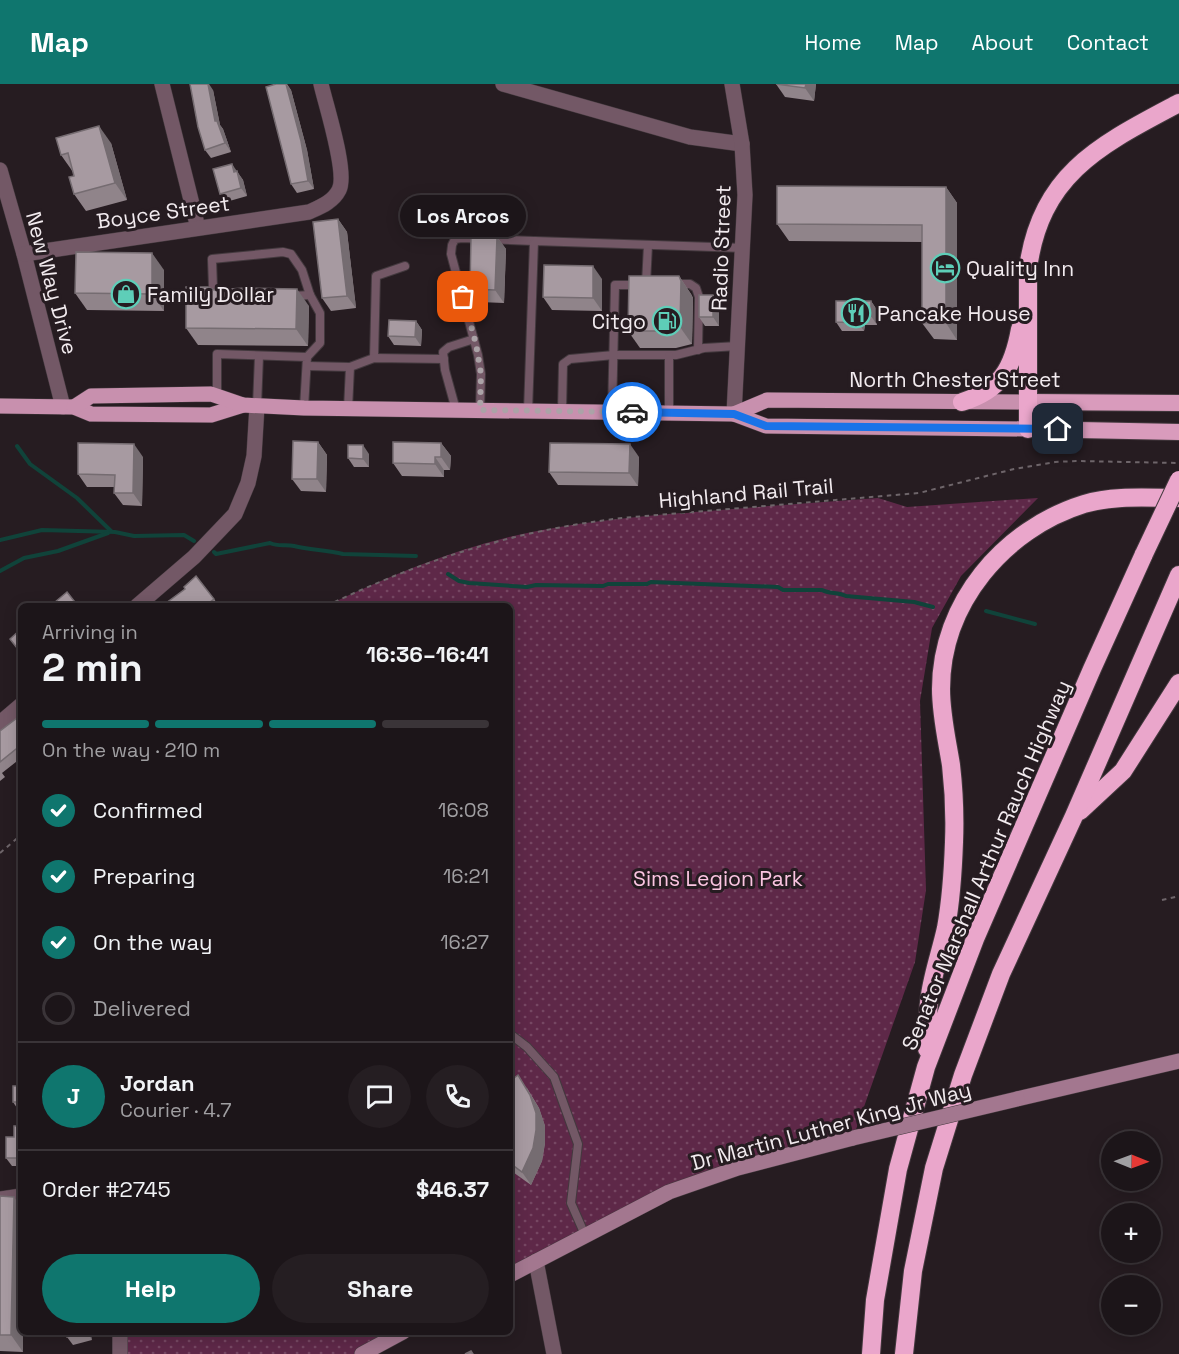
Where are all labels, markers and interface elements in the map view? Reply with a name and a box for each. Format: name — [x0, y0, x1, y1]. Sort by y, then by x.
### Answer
text: Map — [30, 24, 89, 60]
text: Home — [804, 29, 862, 56]
text: Map — [895, 29, 939, 56]
text: About — [972, 29, 1034, 56]
text: Contact — [1067, 29, 1149, 56]
street label: Radio Street — [705, 184, 737, 312]
street label: Boyce Street — [95, 189, 231, 235]
callout: Los Arcos — [400, 195, 526, 237]
text: Los Arcos — [416, 203, 510, 229]
street label: New Way Drive — [20, 209, 84, 357]
hotel icon: Quality Inn — [929, 252, 961, 284]
place label: Quality Inn — [966, 255, 1074, 282]
pin — [437, 271, 488, 322]
shop icon: Family Dollar — [110, 278, 142, 310]
icon: bag — [446, 280, 479, 313]
place label: Family Dollar — [147, 281, 274, 308]
restaurant icon: Pancake House — [840, 297, 872, 329]
place label: Pancake House — [877, 300, 1031, 327]
fuel station icon: Citgo — [651, 305, 683, 337]
place label: Citgo — [592, 308, 646, 335]
street label: North Chester Street — [849, 366, 1061, 393]
courier — [602, 382, 662, 442]
icon: car — [616, 396, 649, 429]
pin — [1032, 403, 1083, 454]
icon: home — [1041, 412, 1074, 445]
street label: Highland Rail Trail — [657, 472, 835, 514]
text: Arriving in — [42, 619, 138, 645]
text: 16:36–16:41 — [366, 640, 489, 668]
text: 2 min — [42, 643, 143, 692]
street label: Senator Marshall Arthur Rauch Highway — [896, 676, 1076, 1054]
text: On the way · 210 m — [42, 737, 220, 763]
icon: check — [42, 794, 75, 827]
text: Confirmed — [93, 796, 203, 824]
text: 16:08 — [438, 797, 489, 823]
icon: check — [42, 860, 75, 893]
text: Preparing — [93, 862, 195, 890]
text: 16:21 — [443, 863, 489, 889]
park label: Sims Legion Park — [633, 865, 803, 892]
icon: check — [42, 926, 75, 959]
text: On the way — [93, 928, 212, 956]
text: 16:27 — [440, 929, 489, 955]
text: Delivered — [93, 994, 191, 1022]
button: chat — [348, 1065, 411, 1128]
button: phone — [426, 1065, 489, 1128]
text: Jordan — [120, 1069, 195, 1097]
street label: Dr Martin Luther King Jr Way — [688, 1076, 974, 1176]
text: J — [67, 1082, 80, 1110]
text: Courier · 4.7 — [120, 1097, 231, 1123]
north arrow — [1101, 1131, 1161, 1191]
map controls — [1101, 1131, 1161, 1335]
text: Order #2745 — [42, 1175, 171, 1203]
text: $46.37 — [416, 1175, 489, 1203]
button: + — [1101, 1203, 1161, 1263]
button: Help — [42, 1254, 260, 1323]
button: Share — [272, 1254, 489, 1323]
button: − — [1101, 1275, 1161, 1335]

